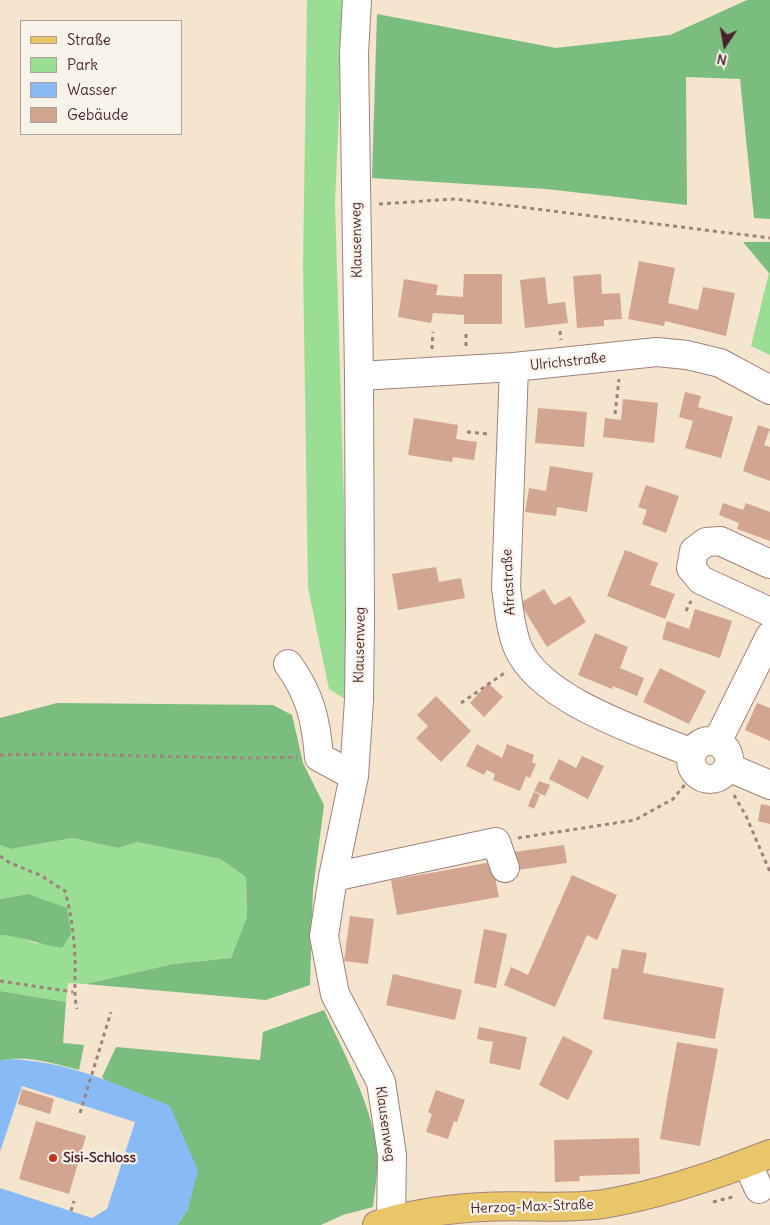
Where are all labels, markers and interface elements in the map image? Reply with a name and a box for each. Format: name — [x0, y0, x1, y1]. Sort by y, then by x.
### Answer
legend — [20, 20, 182, 135]
north arrow — [700, 20, 750, 70]
text: Straße — [67, 30, 111, 49]
text: N — [715, 50, 728, 69]
text: Park — [67, 55, 98, 74]
text: Wasser — [67, 80, 117, 99]
text: Gebäude — [67, 105, 128, 124]
street label: Klausenweg — [348, 202, 366, 278]
street label: Ulrichstraße — [529, 350, 607, 374]
street label: Afrastraße — [499, 548, 519, 616]
street label: Klausenweg — [351, 607, 369, 683]
street label: Klausenweg — [371, 1085, 399, 1163]
place label: Sisi-Schloss — [63, 1150, 136, 1166]
marker: Sisi-Schloss — [47, 1152, 59, 1164]
street label: Herzog-Max-Straße — [470, 1196, 594, 1218]

